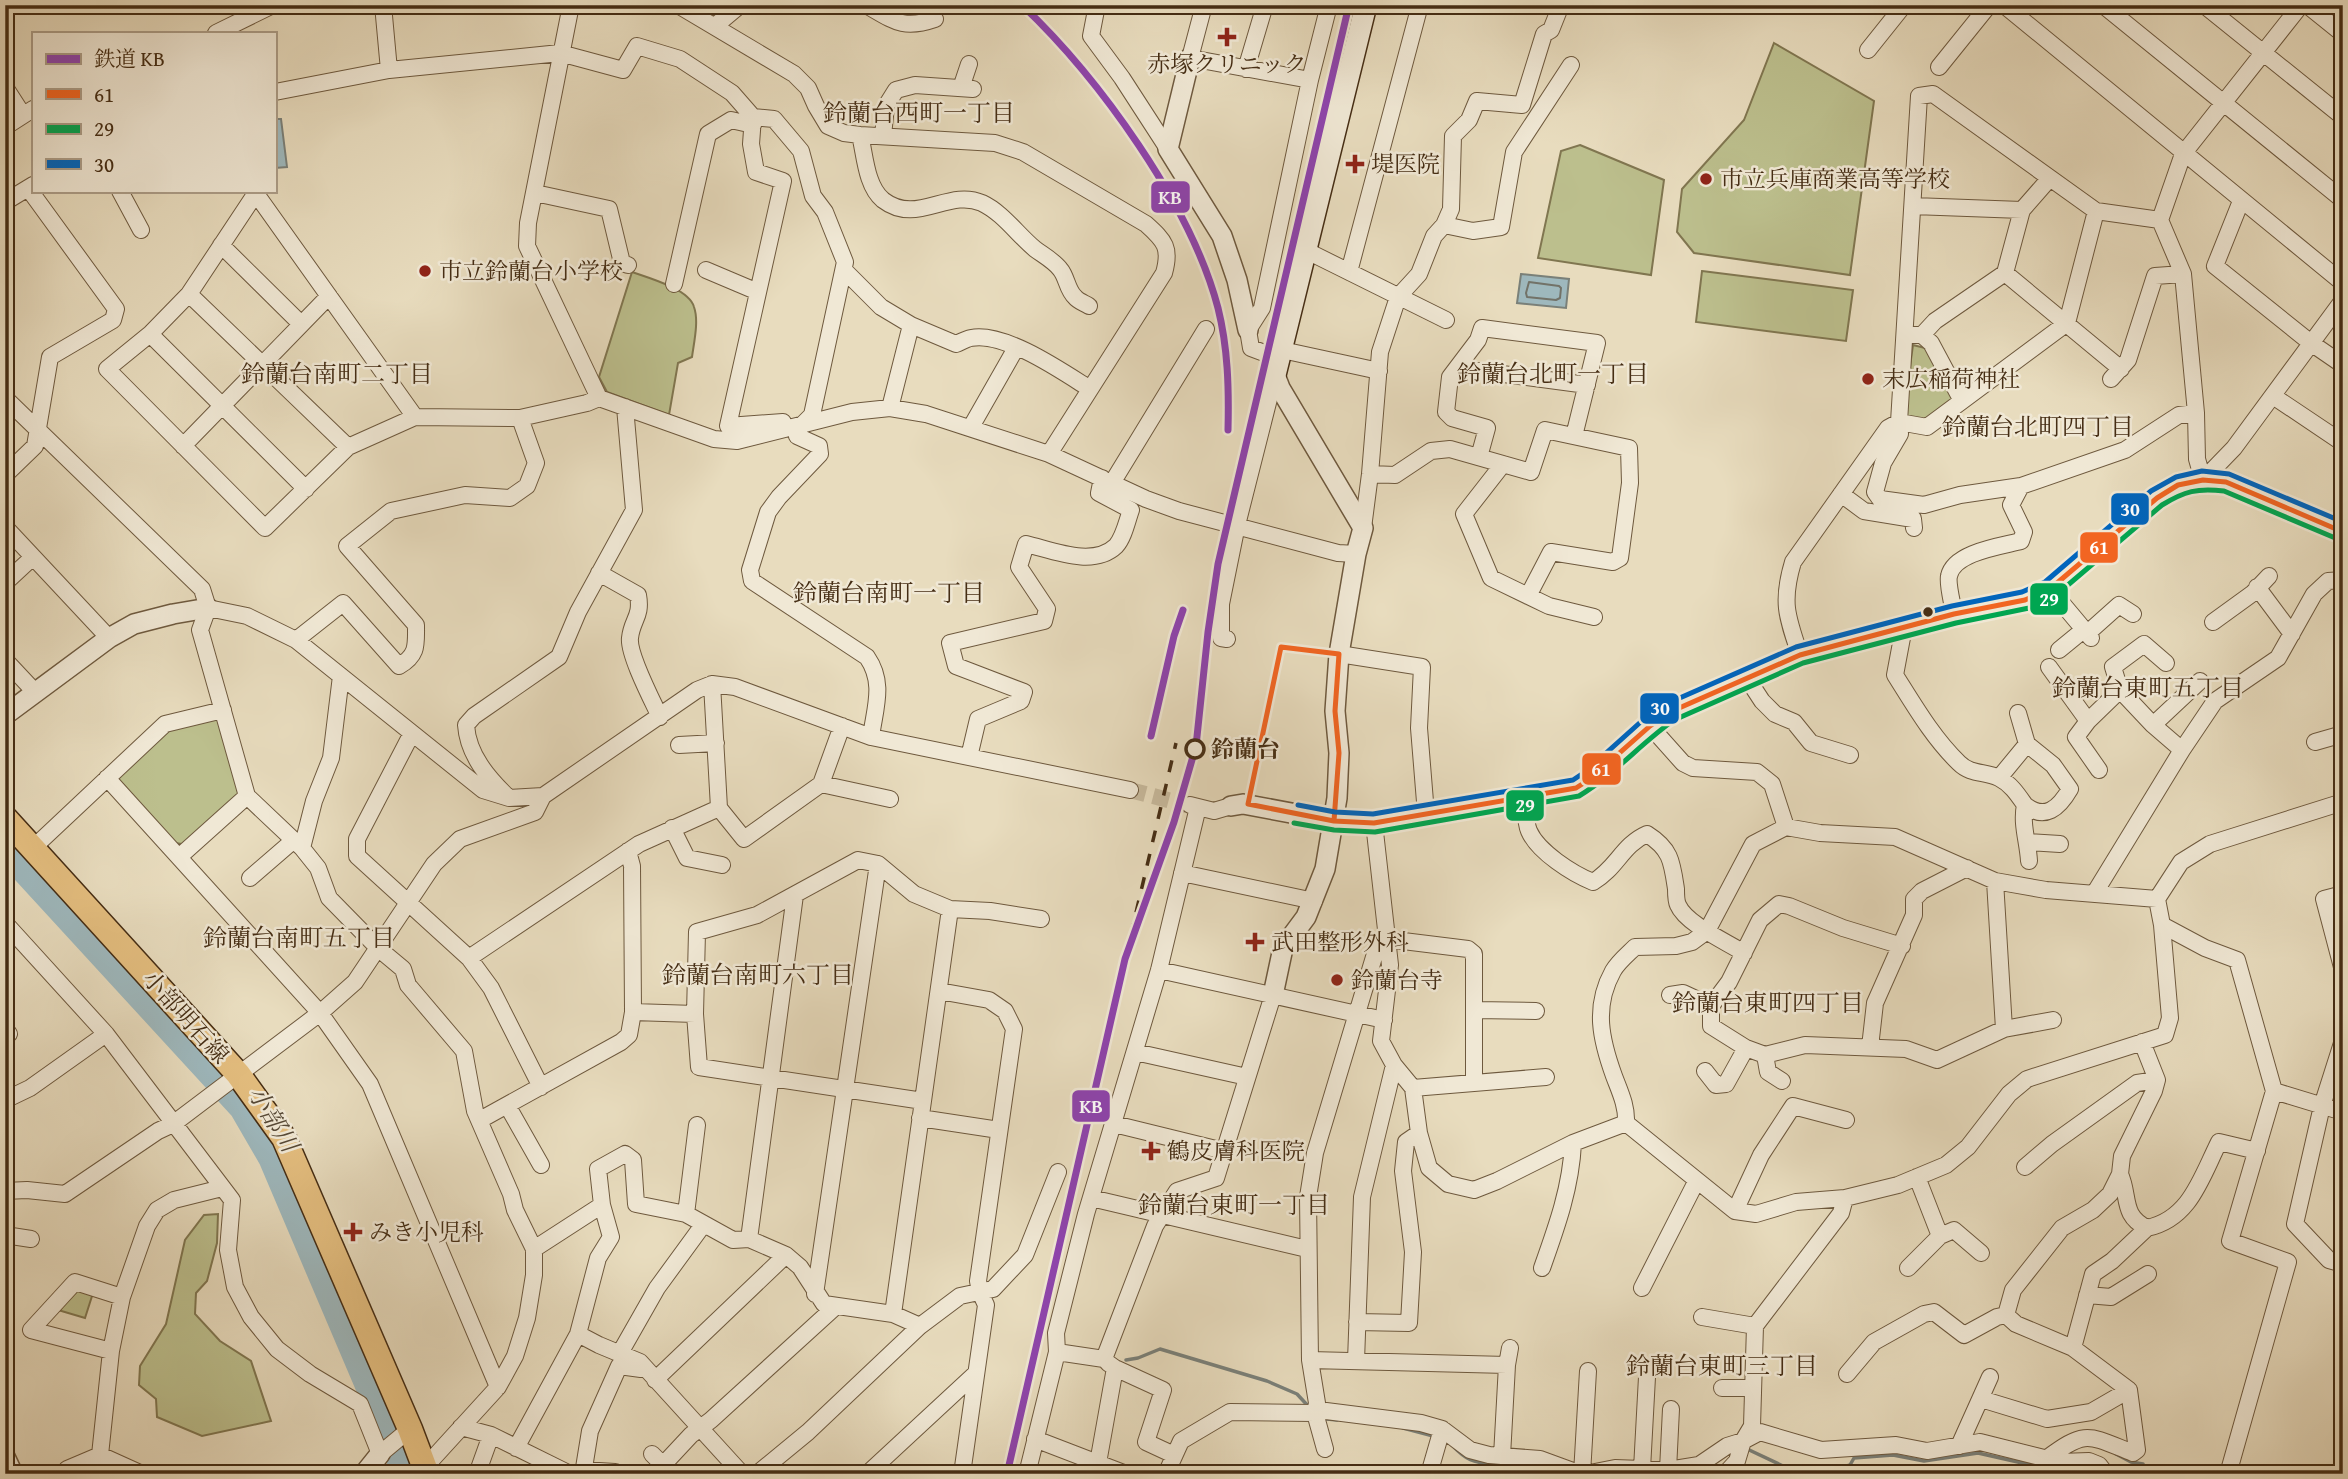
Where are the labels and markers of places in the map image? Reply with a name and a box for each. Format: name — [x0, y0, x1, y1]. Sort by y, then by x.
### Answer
marker: 赤塚クリニック — [1217, 27, 1237, 47]
place label: 赤塚クリニック — [1147, 47, 1307, 80]
place label: 堤医院 — [1371, 147, 1440, 180]
marker: 堤医院 — [1345, 154, 1365, 174]
place label: 市立兵庫商業高等学校 — [1720, 162, 1950, 195]
marker: 市立兵庫商業高等学校 — [1698, 171, 1714, 187]
place label: 市立鈴蘭台小学校 — [439, 254, 623, 287]
marker: 市立鈴蘭台小学校 — [417, 263, 433, 279]
place label: 末広稲荷神社 — [1882, 362, 2020, 395]
marker: 末広稲荷神社 — [1860, 371, 1876, 387]
unlabelled marker — [1921, 605, 1935, 619]
place label: 鈴蘭台 — [1211, 732, 1280, 765]
marker: 鈴蘭台 — [1185, 739, 1205, 759]
place label: 武田整形外科 — [1271, 925, 1409, 958]
marker: 武田整形外科 — [1245, 932, 1265, 952]
place label: 鈴蘭台寺 — [1351, 963, 1443, 996]
marker: 鈴蘭台寺 — [1329, 972, 1345, 988]
place label: 鶴皮膚科医院 — [1167, 1134, 1305, 1167]
marker: 鶴皮膚科医院 — [1141, 1141, 1161, 1161]
place label: みき小児科 — [369, 1215, 484, 1248]
marker: みき小児科 — [343, 1222, 363, 1242]

